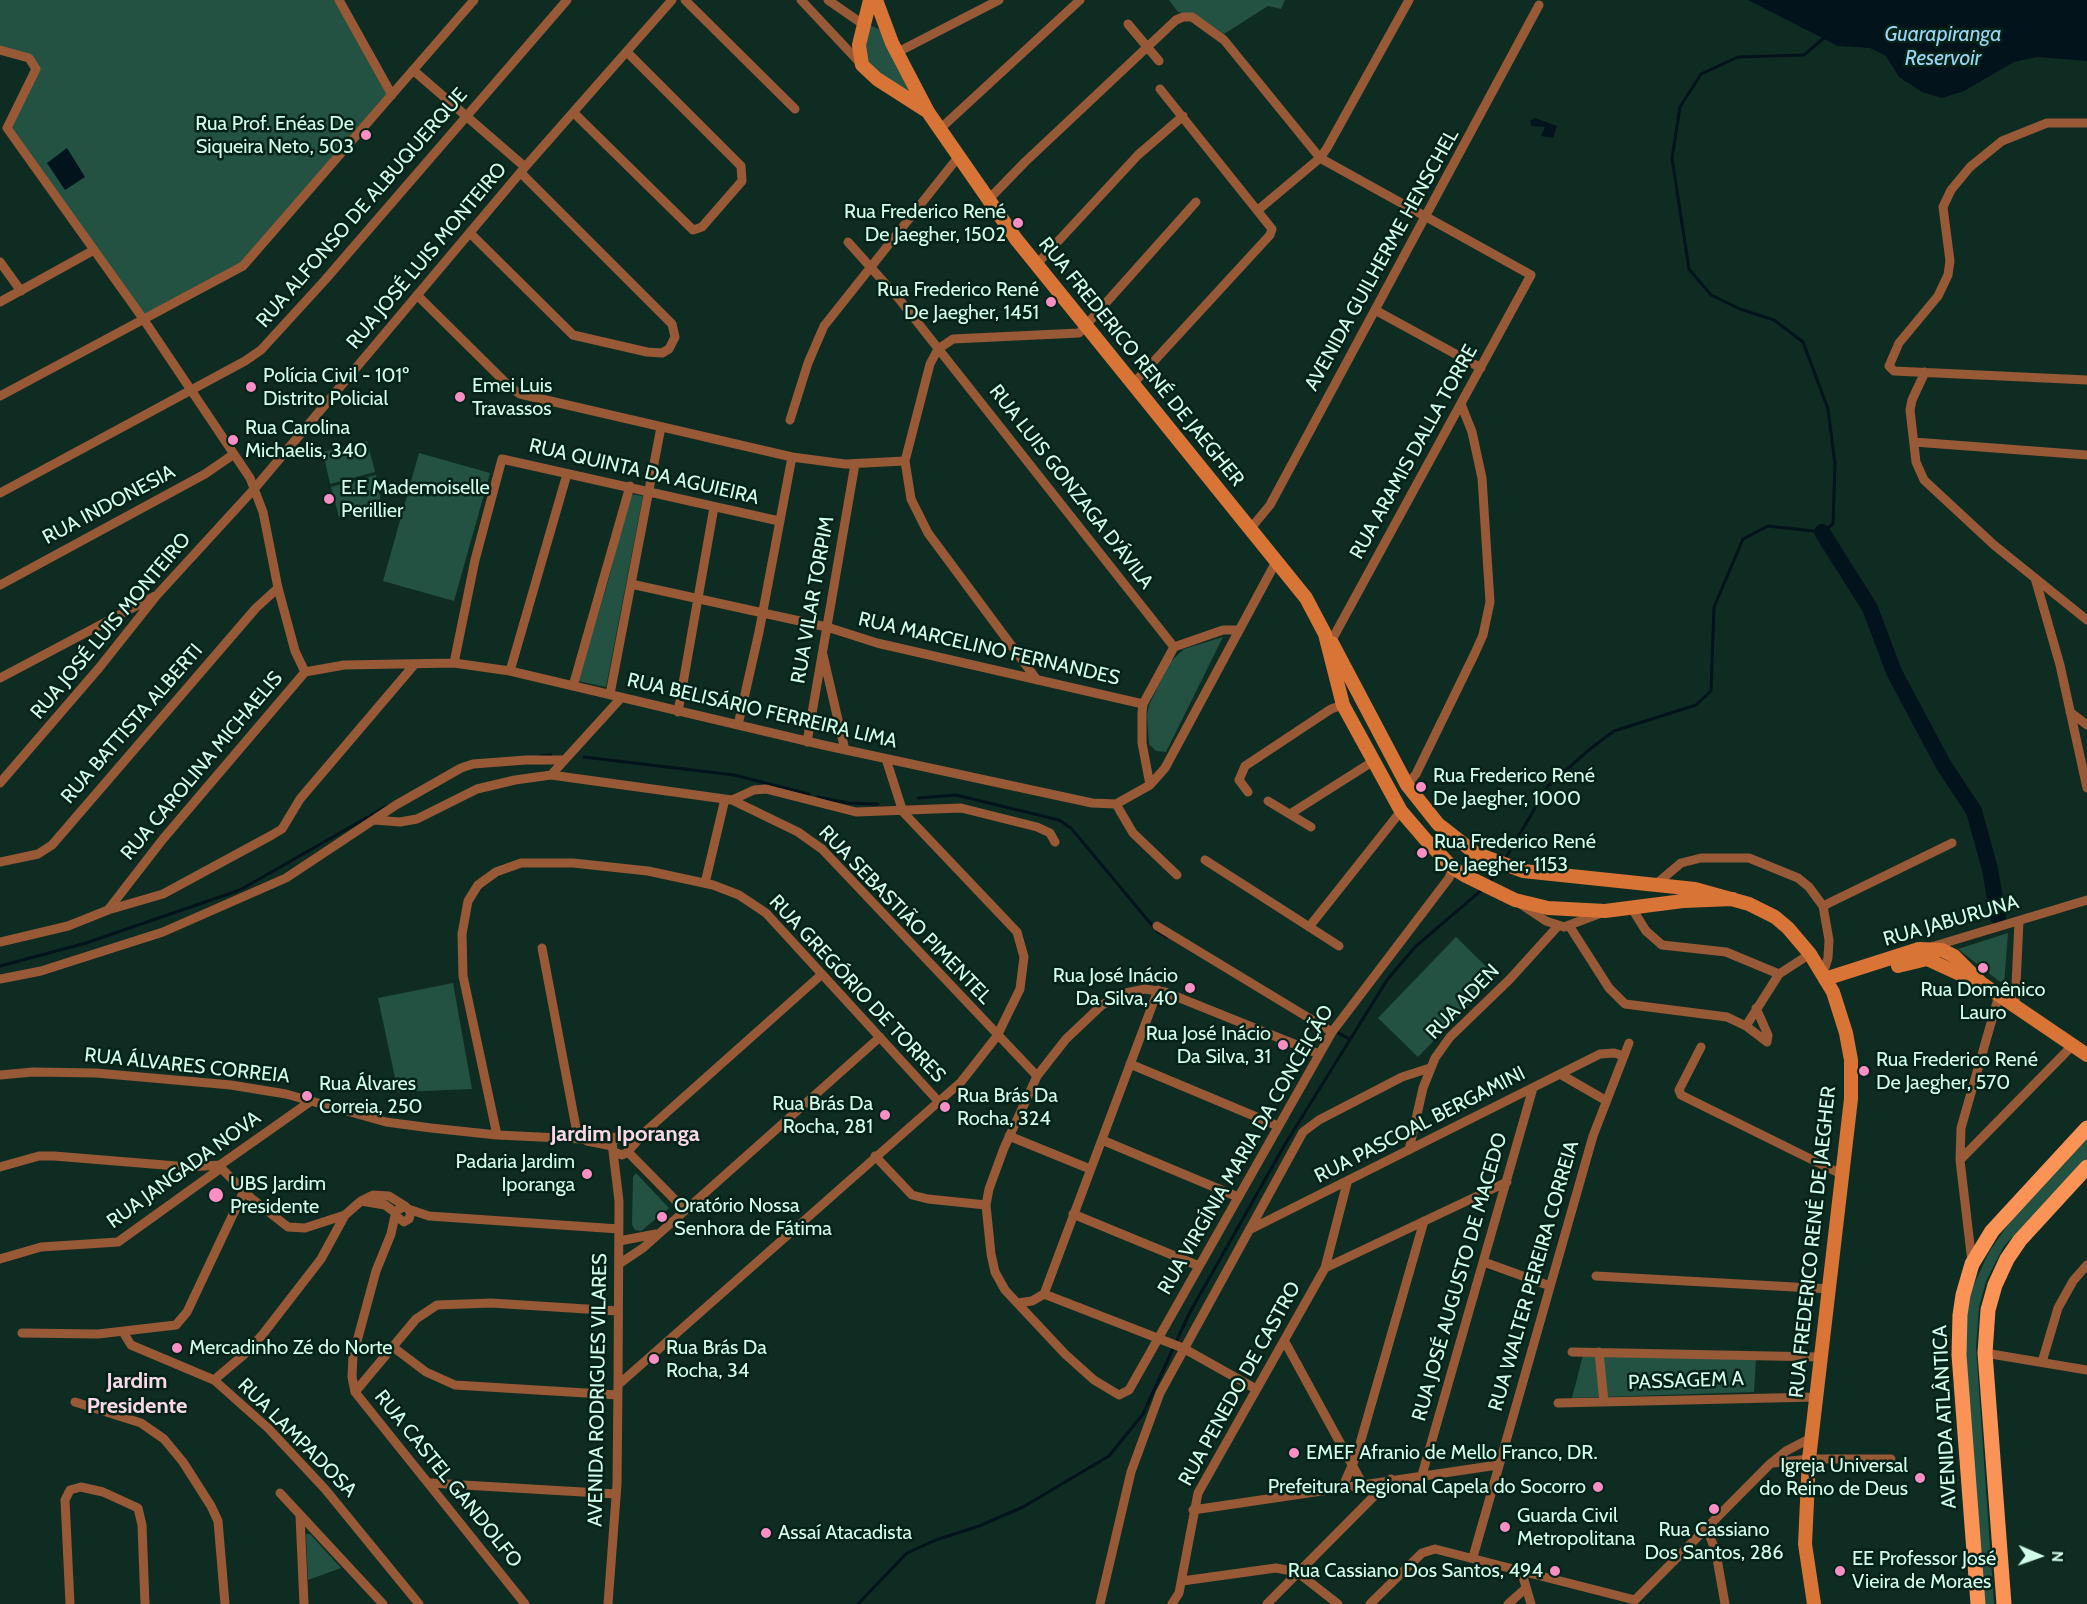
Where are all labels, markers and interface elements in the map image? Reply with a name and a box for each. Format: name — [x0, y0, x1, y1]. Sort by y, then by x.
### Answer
water label: Guarapiranga Reservoir — [1884, 22, 2002, 72]
street label: RUA ALFONSO DE ALBUQUERQUE — [251, 83, 473, 333]
place label: Rua Prof. Enéas De Siqueira Neto, 503 — [195, 112, 354, 159]
street label: AVENIDA GUILHERME HENSCHEL — [1300, 125, 1464, 395]
marker: Rua Prof. Enéas De Siqueira Neto, 503 — [359, 128, 373, 142]
street label: RUA JOSÉ LUIS MONTEIRO — [342, 158, 512, 354]
place label: Rua Frederico René De Jaegher, 1502 — [844, 200, 1006, 247]
marker: Rua Frederico René De Jaegher, 1502 — [1011, 216, 1025, 230]
street label: RUA FREDERICO RENÉ DE JAEGHER — [1033, 233, 1249, 491]
place label: Rua Frederico René De Jaegher, 1451 — [877, 278, 1039, 325]
marker: Rua Frederico René De Jaegher, 1451 — [1044, 295, 1058, 309]
street label: RUA ARAMIS DALLA TORRE — [1345, 341, 1483, 563]
place label: Polícia Civil - 101º Distrito Policial — [263, 364, 409, 411]
place label: Emei Luis Travassos — [472, 374, 552, 421]
marker: Polícia Civil - 101º Distrito Policial — [244, 380, 258, 394]
street label: RUA LUIS GONZAGA D'ÁVILA — [984, 380, 1158, 594]
marker: Emei Luis Travassos — [453, 390, 467, 404]
place label: Rua Carolina Michaelis, 340 — [245, 416, 367, 463]
marker: Rua Carolina Michaelis, 340 — [226, 433, 240, 447]
street label: RUA QUINTA DA AGUIEIRA — [527, 434, 761, 510]
street label: RUA INDONESIA — [39, 460, 179, 550]
place label: E.E Mademoiselle Perillier — [341, 476, 490, 523]
marker: E.E Mademoiselle Perillier — [322, 492, 336, 506]
street label: RUA VILAR TORPIM — [786, 514, 840, 686]
street label: RUA JOSÉ LUIS MONTEIRO — [26, 528, 196, 724]
street label: RUA MARCELINO FERNANDES — [856, 607, 1122, 691]
street label: RUA BATTISTA ALBERTI — [56, 639, 208, 809]
street label: RUA CAROLINA MICHAELIS — [116, 667, 288, 865]
street label: RUA BELISÁRIO FERREIRA LIMA — [625, 668, 899, 754]
place label: Rua Frederico René De Jaegher, 1000 — [1433, 764, 1595, 811]
marker: Rua Frederico René De Jaegher, 1000 — [1414, 780, 1428, 794]
street label: RUA SEBASTIÃO PIMENTEL — [813, 821, 997, 1009]
place label: Rua Frederico René De Jaegher, 1153 — [1434, 830, 1596, 877]
marker: Rua Frederico René De Jaegher, 1153 — [1415, 846, 1429, 860]
street label: RUA GREGÓRIO DE TORRES — [764, 890, 950, 1088]
street label: RUA JABURUNA — [1880, 890, 2022, 952]
street label: RUA ADEN — [1421, 959, 1505, 1045]
marker: Rua Domênico Lauro — [1976, 961, 1990, 975]
place label: Rua José Inácio Da Silva, 40 — [1053, 964, 1178, 1011]
place label: Rua Domênico Lauro — [1921, 978, 2045, 1025]
marker: Rua José Inácio Da Silva, 40 — [1183, 981, 1197, 995]
street label: RUA VIRGÍNIA MARIA DA CONCEIÇÃO — [1153, 1001, 1339, 1299]
place label: Rua José Inácio Da Silva, 31 — [1146, 1022, 1271, 1069]
marker: Rua José Inácio Da Silva, 31 — [1276, 1038, 1290, 1052]
street label: RUA ÁLVARES CORREIA — [83, 1043, 291, 1089]
place label: Rua Frederico René De Jaegher, 570 — [1876, 1048, 2038, 1095]
street label: RUA PASCOAL BERGAMINI — [1311, 1061, 1529, 1189]
marker: Rua Frederico René De Jaegher, 570 — [1857, 1064, 1871, 1078]
place label: Rua Álvares Correia, 250 — [319, 1072, 423, 1119]
place label: Rua Brás Da Rocha, 324 — [957, 1084, 1058, 1131]
street label: RUA FREDERICO RENÉ DE JAEGHER — [1785, 1085, 1841, 1399]
marker: Rua Álvares Correia, 250 — [300, 1089, 314, 1103]
place label: Rua Brás Da Rocha, 281 — [772, 1092, 873, 1139]
marker: Rua Brás Da Rocha, 324 — [938, 1100, 952, 1114]
street label: RUA JANGADA NOVA — [102, 1106, 266, 1234]
marker: Rua Brás Da Rocha, 281 — [878, 1108, 892, 1122]
district label: Jardim Iporanga — [550, 1122, 700, 1148]
street label: RUA JOSÉ AUGUSTO DE MACEDO — [1407, 1130, 1513, 1424]
street label: RUA WALTER PEREIRA CORREIA — [1484, 1138, 1584, 1414]
place label: Padaria Jardim Iporanga — [455, 1150, 575, 1197]
marker: Padaria Jardim Iporanga — [580, 1167, 594, 1181]
place label: UBS Jardim Presidente — [230, 1172, 326, 1219]
marker: UBS Jardim Presidente — [207, 1186, 225, 1204]
place label: Oratório Nossa Senhora de Fátima — [674, 1194, 832, 1241]
marker: Oratório Nossa Senhora de Fátima — [655, 1210, 669, 1224]
street label: AVENIDA RODRIGUES VILARES — [584, 1253, 612, 1527]
street label: RUA PENEDO DE CASTRO — [1174, 1278, 1306, 1490]
street label: AVENIDA ATLÂNTICA — [1928, 1325, 1962, 1509]
place label: Mercadinho Zé do Norte — [189, 1336, 393, 1360]
place label: Rua Brás Da Rocha, 34 — [666, 1336, 767, 1383]
marker: Mercadinho Zé do Norte — [170, 1341, 184, 1355]
marker: Rua Brás Da Rocha, 34 — [647, 1352, 661, 1366]
street label: PASSAGEM A — [1628, 1367, 1744, 1395]
district label: Jardim Presidente — [87, 1369, 187, 1420]
street label: RUA LAMPADOSA — [233, 1374, 361, 1502]
street label: RUA CASTEL GANDOLFO — [369, 1386, 527, 1572]
place label: EMEF Afranio de Mello Franco, DR. — [1306, 1441, 1598, 1465]
marker: EMEF Afranio de Mello Franco, DR. — [1287, 1446, 1301, 1460]
place label: Igreja Universal do Reino de Deus — [1759, 1454, 1908, 1501]
marker: Igreja Universal do Reino de Deus — [1913, 1471, 1927, 1485]
place label: Prefeitura Regional Capela do Socorro — [1268, 1475, 1586, 1499]
marker: Prefeitura Regional Capela do Socorro — [1591, 1480, 1605, 1494]
marker: Rua Cassiano Dos Santos, 286 — [1707, 1502, 1721, 1516]
place label: Guarda Civil Metropolitana — [1517, 1504, 1635, 1551]
place label: Rua Cassiano Dos Santos, 286 — [1644, 1518, 1784, 1565]
marker: Guarda Civil Metropolitana — [1498, 1520, 1512, 1534]
place label: Assaí Atacadista — [778, 1521, 912, 1545]
marker: Assaí Atacadista — [759, 1526, 773, 1540]
north arrow — [2009, 1526, 2069, 1586]
place label: EE Professor José Vieira de Moraes — [1852, 1547, 1996, 1594]
text: N — [2048, 1551, 2067, 1563]
place label: Rua Cassiano Dos Santos, 494 — [1288, 1559, 1543, 1583]
marker: Rua Cassiano Dos Santos, 494 — [1548, 1564, 1562, 1578]
marker: EE Professor José Vieira de Moraes — [1833, 1564, 1847, 1578]

